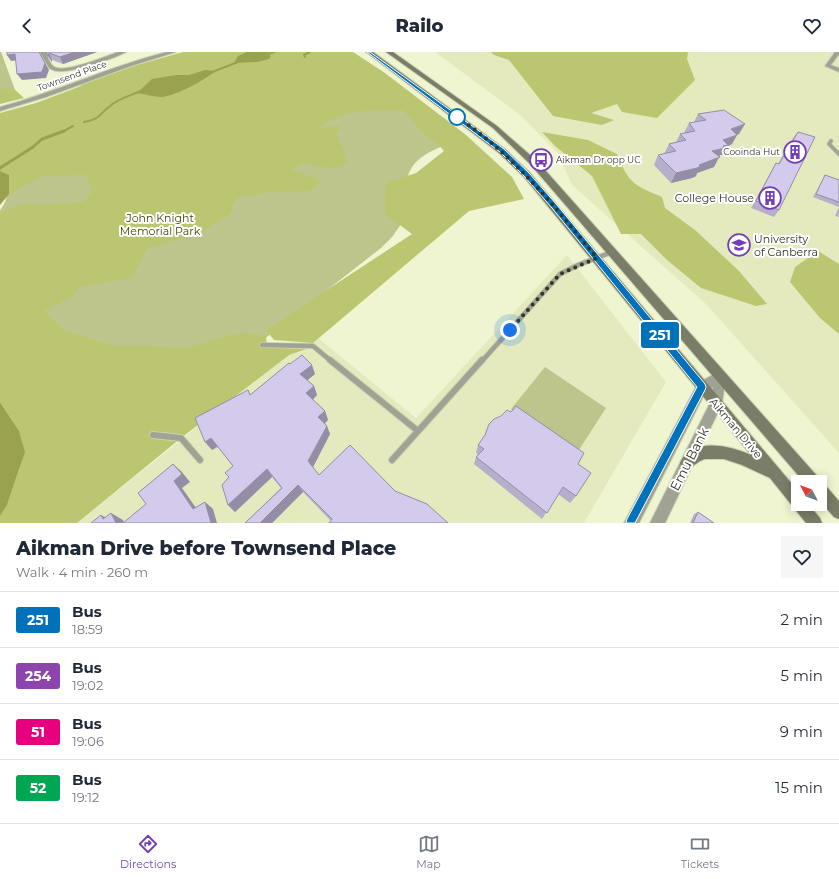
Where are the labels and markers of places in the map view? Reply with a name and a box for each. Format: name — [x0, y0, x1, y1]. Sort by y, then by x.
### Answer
unlabelled marker — [448, 108, 466, 126]
building icon: Cooinda Hut — [782, 139, 808, 165]
place label: Cooinda Hut — [723, 146, 780, 157]
bus stop icon: Aikman Dr opp UC — [528, 147, 554, 173]
place label: Aikman Dr opp UC — [556, 154, 641, 165]
building icon: College House — [757, 185, 783, 211]
place label: College House — [675, 191, 754, 205]
school or university icon: University of Canberra — [726, 232, 752, 258]
place label: University of Canberra — [754, 232, 818, 259]

